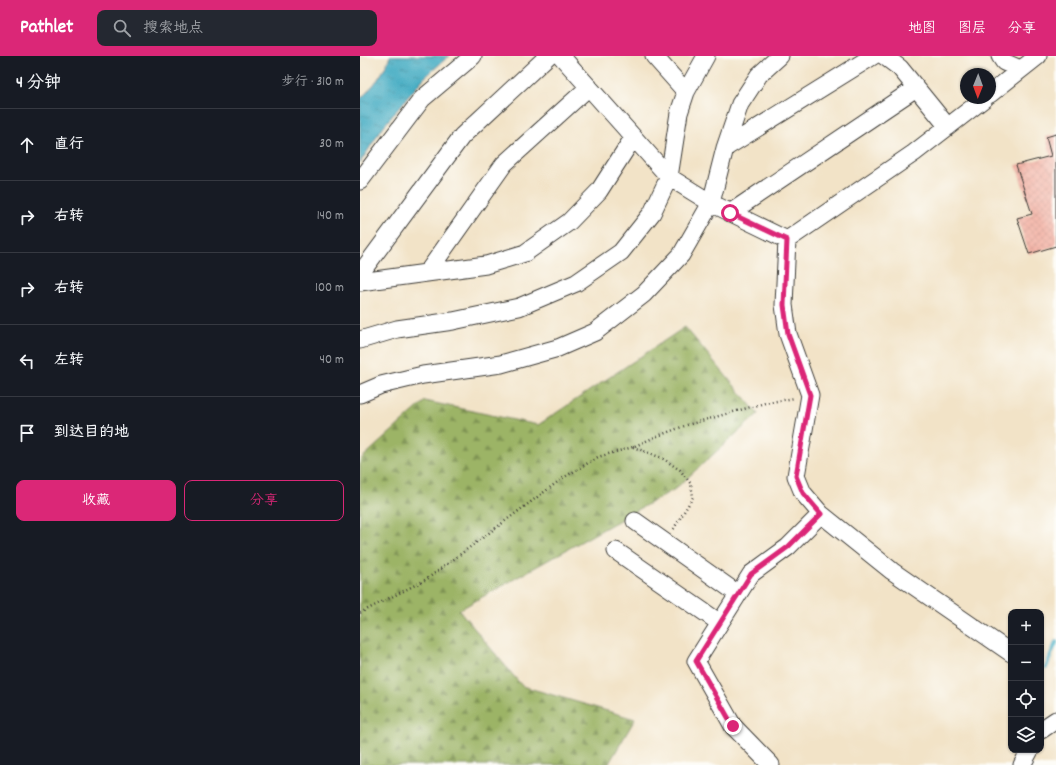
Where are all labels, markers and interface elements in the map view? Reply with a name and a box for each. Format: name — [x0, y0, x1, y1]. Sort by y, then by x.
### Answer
search box — [97, 10, 377, 46]
text: Pathlet — [20, 15, 73, 42]
icon: search — [111, 17, 133, 39]
text: 搜索地点 — [143, 18, 203, 40]
text: 地图 — [908, 19, 936, 39]
text: 图层 — [958, 19, 986, 39]
text: 分享 — [1008, 19, 1036, 39]
north arrow — [960, 68, 996, 104]
text: 4 分钟 — [16, 72, 61, 96]
text: 步行 · 310 m — [281, 73, 344, 92]
icon: ahead — [16, 134, 38, 156]
text: 直行 — [54, 134, 84, 156]
text: 30 m — [319, 135, 344, 154]
route start — [721, 204, 739, 222]
icon: right — [16, 206, 38, 228]
text: 右转 — [54, 206, 84, 228]
text: 140 m — [317, 207, 344, 226]
icon: right — [16, 278, 38, 300]
text: 右转 — [54, 278, 84, 300]
text: 100 m — [315, 279, 344, 298]
icon: left — [16, 350, 38, 372]
text: 左转 — [54, 350, 84, 372]
text: 40 m — [320, 351, 344, 370]
icon: arrive — [16, 422, 38, 444]
text: 到达目的地 — [54, 422, 129, 444]
button: 收藏 — [16, 480, 176, 521]
button: 分享 — [184, 480, 344, 521]
map controls — [1008, 609, 1044, 753]
button: + — [1008, 609, 1044, 645]
button: − — [1008, 645, 1044, 681]
button: locate — [1008, 681, 1044, 717]
route end — [724, 717, 742, 735]
button: layers — [1008, 717, 1044, 753]

